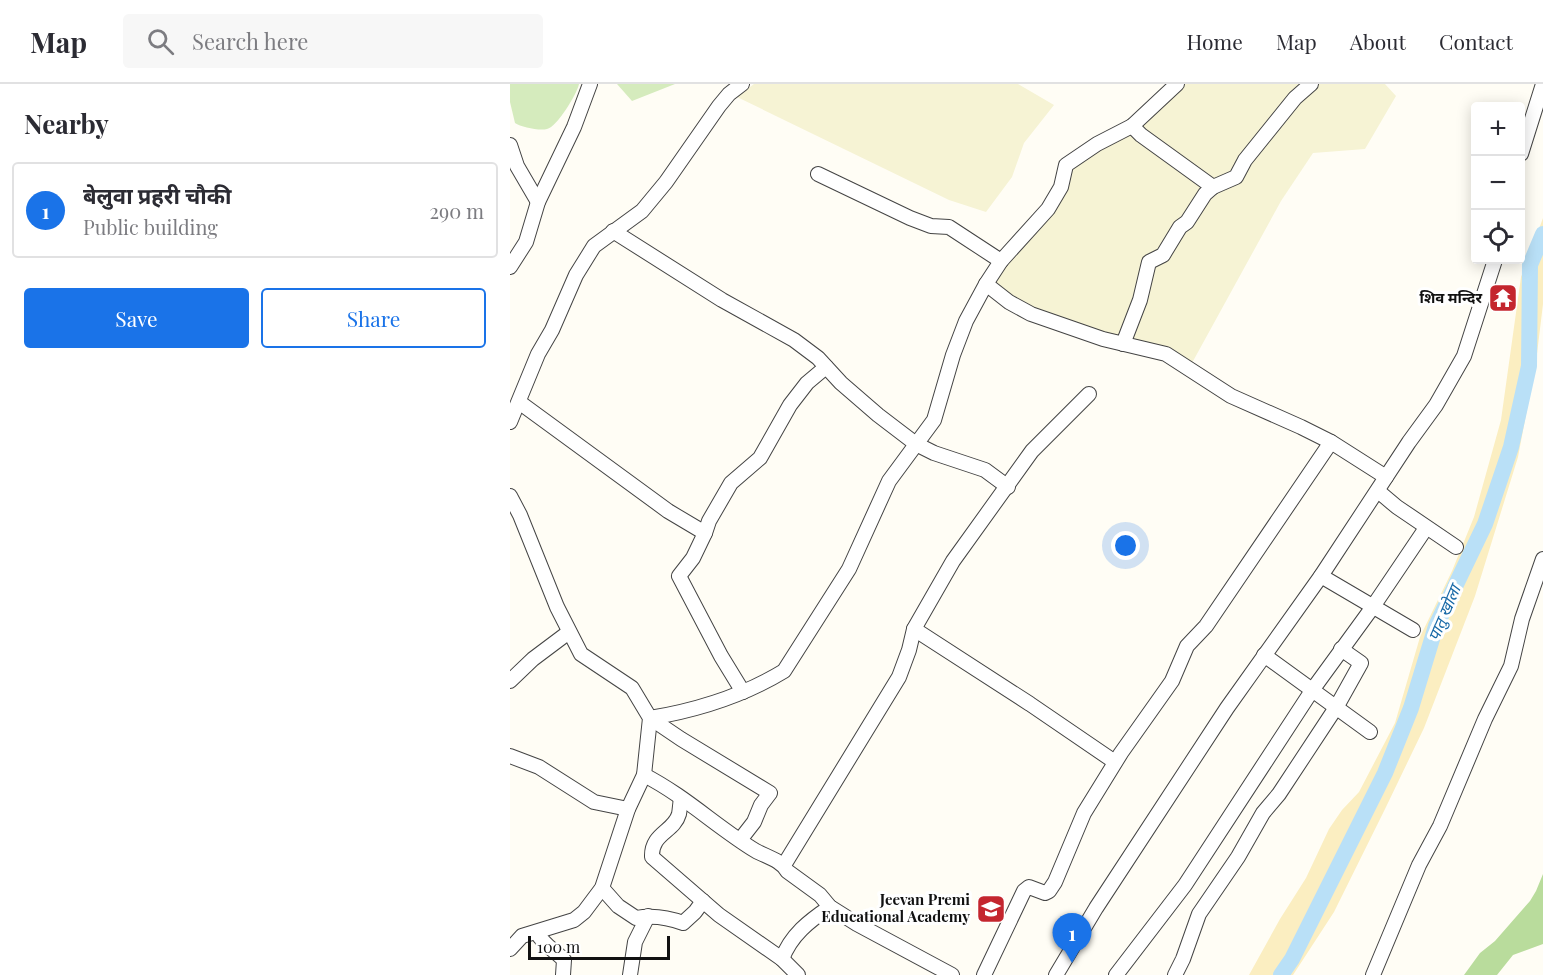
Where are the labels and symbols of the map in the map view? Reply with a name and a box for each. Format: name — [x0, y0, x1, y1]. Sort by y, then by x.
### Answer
temple icon: शिव मन्दिर — [1487, 282, 1519, 314]
place label: शिव मन्दिर — [1419, 287, 1482, 307]
your location — [1111, 531, 1140, 560]
water label: पातु खोला — [1422, 579, 1467, 644]
place label: Jeevan Premi Educational Academy — [821, 889, 970, 926]
school or university icon: Jeevan Premi Educational Academy — [975, 893, 1007, 925]
pin: 1 — [1052, 914, 1092, 963]
scale bar — [528, 933, 670, 960]

